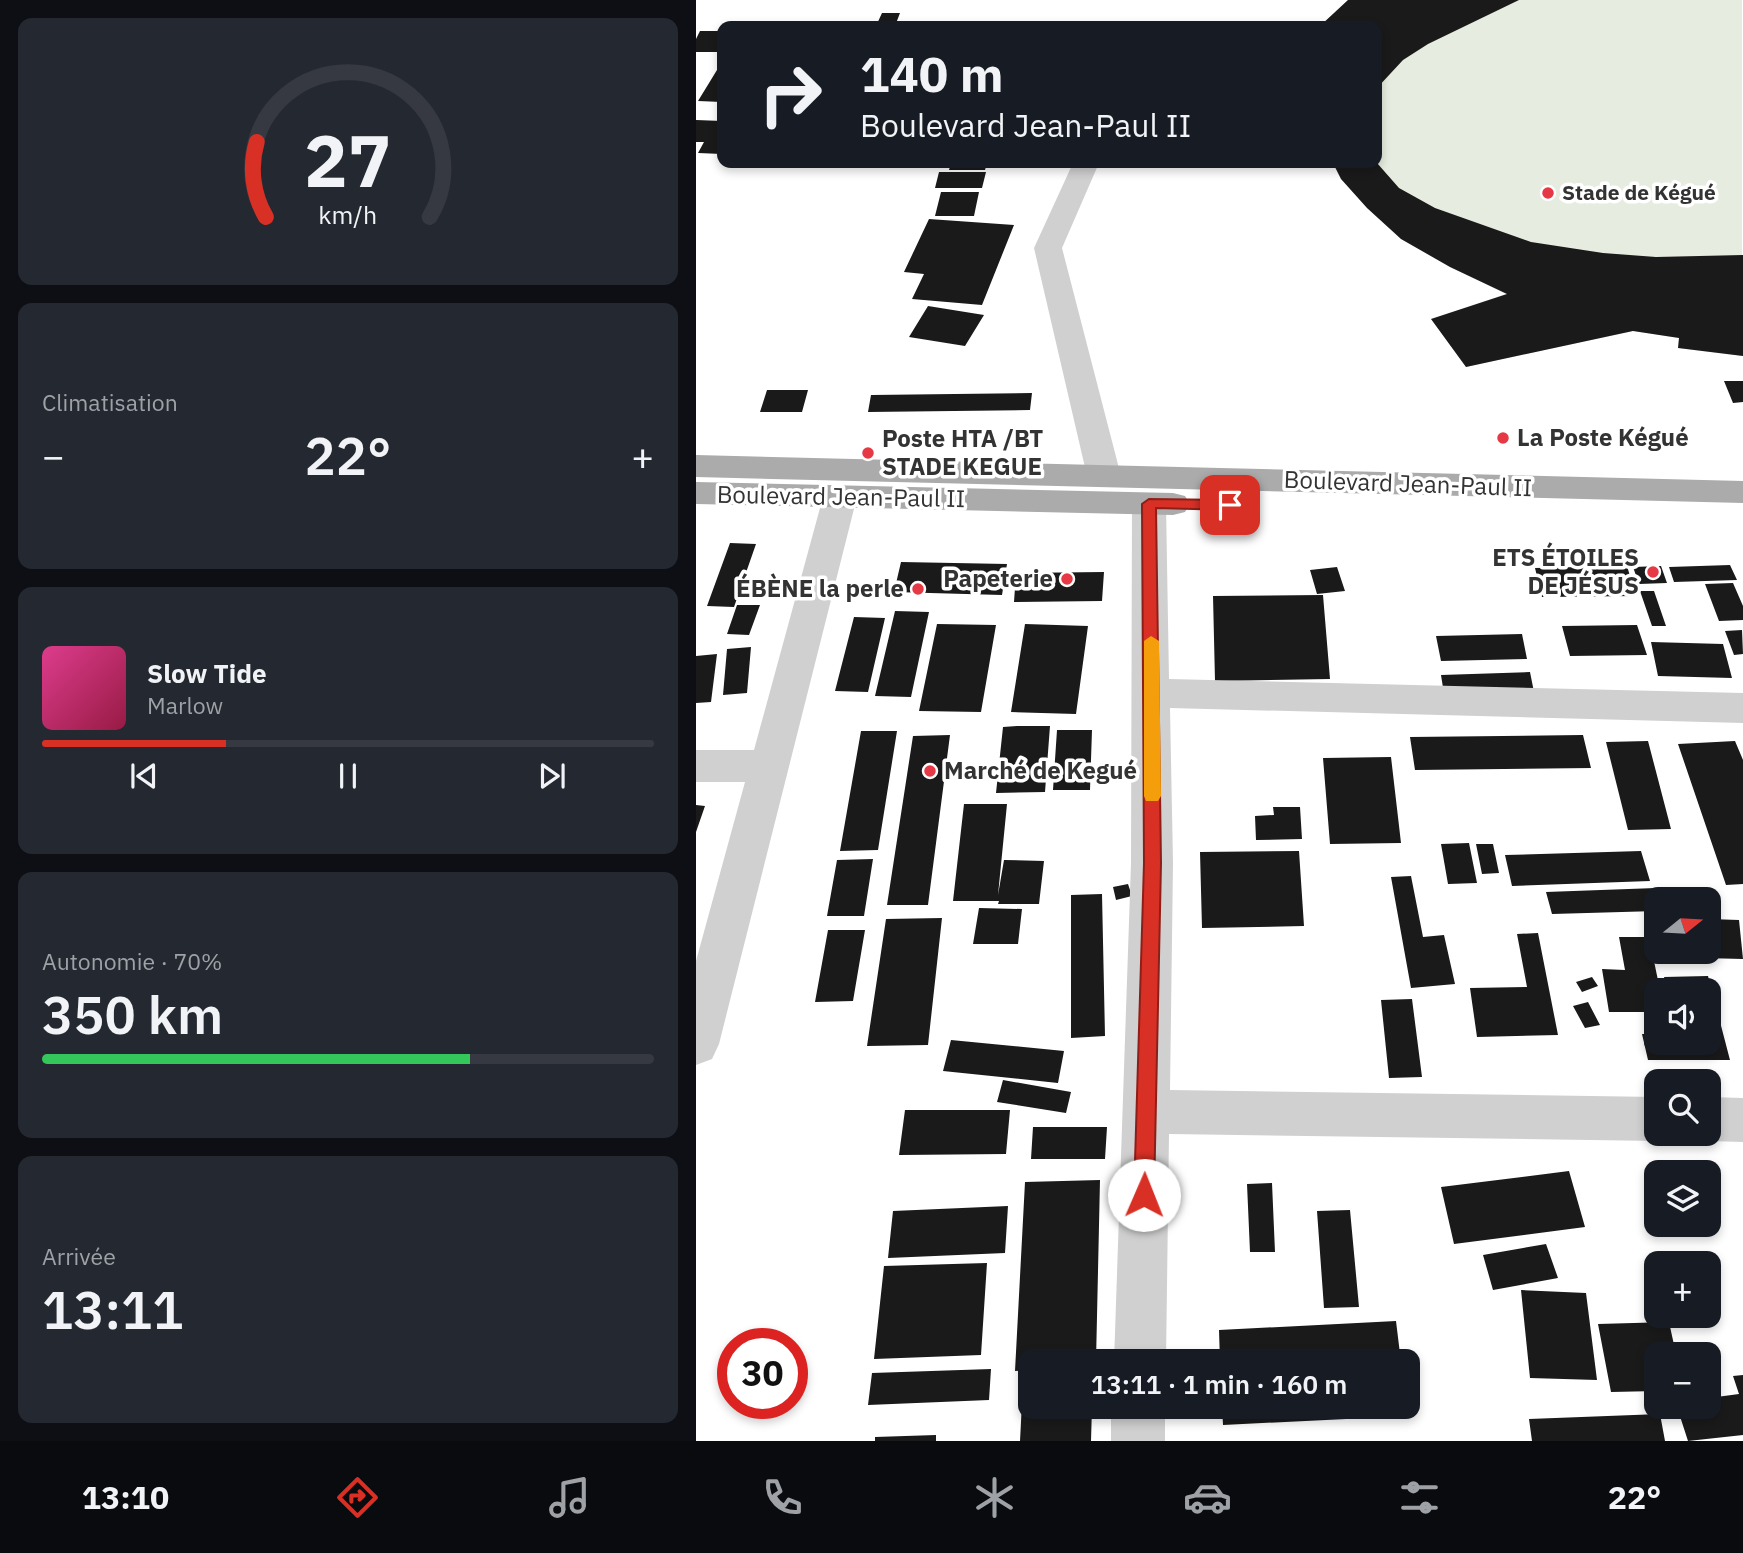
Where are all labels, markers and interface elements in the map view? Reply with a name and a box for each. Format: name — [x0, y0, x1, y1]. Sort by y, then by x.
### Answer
text: 140 m — [860, 42, 1004, 105]
icon: right — [745, 49, 836, 140]
text: Boulevard Jean-Paul II — [860, 104, 1191, 146]
text: 27 — [304, 113, 392, 208]
place label: Stade de Kégué — [1562, 178, 1716, 206]
marker: Stade de Kégué — [1540, 185, 1556, 201]
text: km/h — [319, 198, 377, 231]
text: Climatisation — [42, 387, 178, 417]
place label: La Poste Kégué — [1517, 421, 1689, 453]
text: 22° — [305, 422, 391, 489]
place label: Poste HTA /BT STADE KEGUE — [882, 422, 1043, 482]
marker: La Poste Kégué — [1495, 430, 1511, 446]
text: − — [42, 431, 65, 480]
text: + — [631, 431, 654, 480]
marker: Poste HTA /BT STADE KEGUE — [860, 445, 876, 461]
street label: Boulevard Jean-Paul II — [1283, 463, 1533, 503]
pin — [1200, 475, 1260, 535]
street label: Boulevard Jean-Paul II — [717, 478, 966, 514]
icon: arrive — [1211, 486, 1249, 524]
place label: ETS ÉTOILES DE JÉSUS — [1492, 541, 1639, 601]
place label: Papeterie — [943, 562, 1053, 594]
marker: ETS ÉTOILES DE JÉSUS — [1645, 564, 1661, 580]
marker: Papeterie — [1059, 571, 1075, 587]
place label: ÉBÈNE la perle — [736, 572, 904, 604]
marker: ÉBÈNE la perle — [910, 581, 926, 597]
text: Slow Tide — [147, 656, 267, 690]
text: Marlow — [147, 690, 223, 720]
place label: Marché de Kegué — [944, 754, 1137, 786]
icon: previous — [125, 757, 163, 795]
icon: pause — [329, 757, 367, 795]
icon: next — [533, 757, 571, 795]
marker: Marché de Kegué — [922, 763, 938, 779]
north arrow — [1644, 887, 1722, 964]
map controls — [1644, 887, 1721, 1419]
text: Autonomie · 70% — [42, 946, 222, 976]
button: sound — [1644, 978, 1721, 1055]
text: 350 km — [42, 981, 223, 1048]
button: search — [1644, 1069, 1721, 1146]
position arrow — [1107, 1158, 1181, 1232]
button: layers — [1644, 1160, 1721, 1237]
text: Arrivée — [42, 1241, 116, 1271]
button: + — [1644, 1251, 1721, 1328]
text: 13:11 — [42, 1276, 183, 1343]
speed limit sign: 30 — [717, 1328, 808, 1419]
button: − — [1644, 1342, 1721, 1419]
text: 13:11 · 1 min · 160 m — [1091, 1367, 1347, 1401]
icon: directions — [333, 1473, 382, 1522]
icon: music — [545, 1473, 594, 1522]
icon: phone — [758, 1473, 807, 1522]
icon: climate — [970, 1473, 1019, 1522]
icon: car — [1183, 1473, 1232, 1522]
icon: filters — [1395, 1473, 1444, 1522]
text: 13:10 — [82, 1476, 169, 1518]
text: 22° — [1608, 1476, 1661, 1518]

